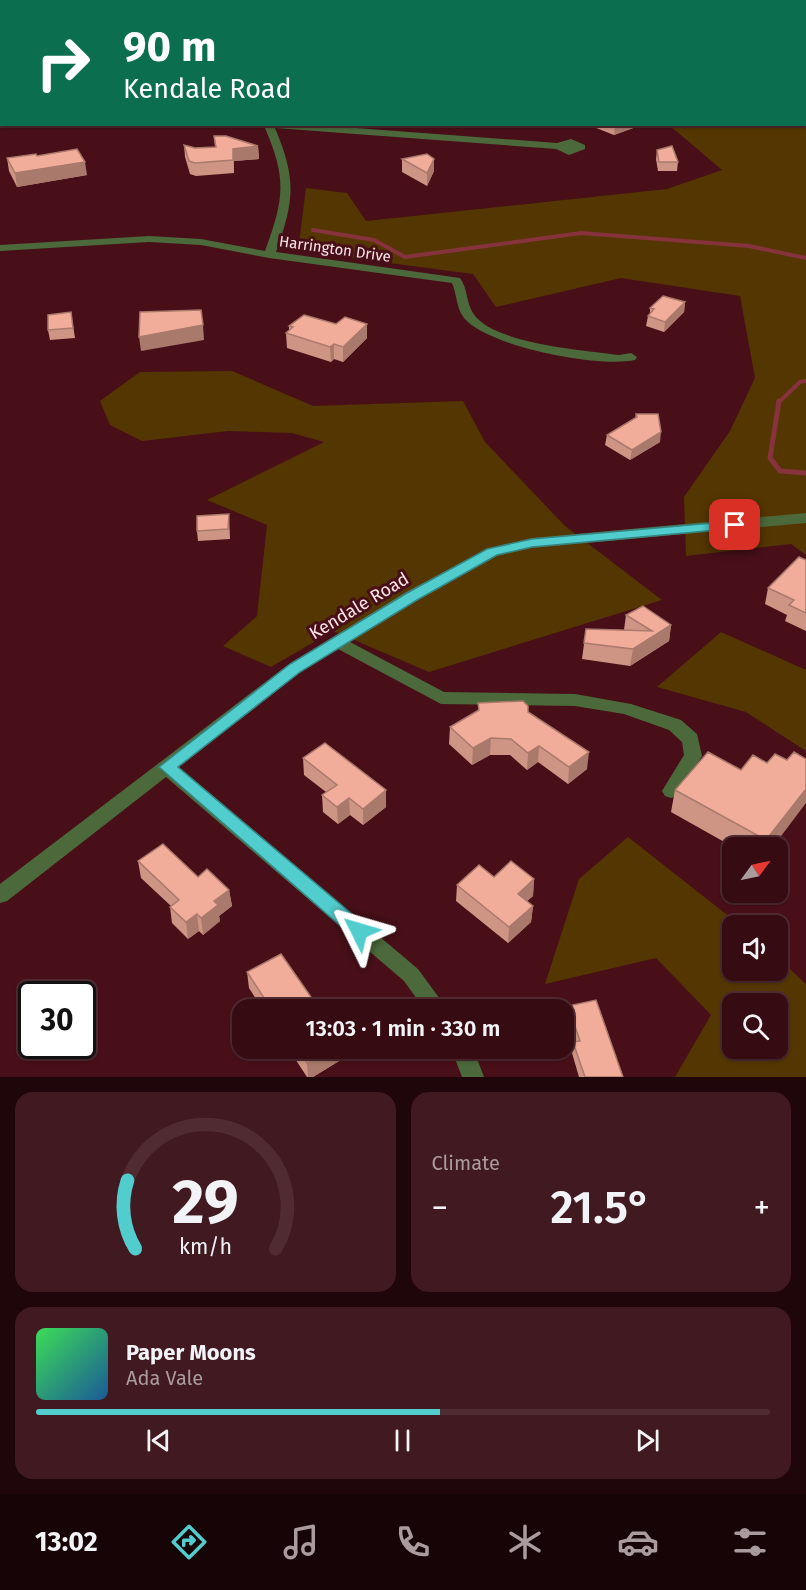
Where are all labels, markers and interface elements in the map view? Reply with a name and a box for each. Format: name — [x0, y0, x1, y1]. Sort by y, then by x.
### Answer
text: 90 m — [123, 22, 217, 72]
icon: right — [24, 24, 102, 102]
text: Kendale Road — [123, 73, 292, 105]
street label: Harrington Drive — [278, 232, 392, 266]
pin — [709, 499, 760, 550]
icon: arrive — [718, 508, 751, 541]
street label: Kendale Road — [305, 568, 413, 644]
north arrow — [722, 837, 788, 903]
map controls — [722, 837, 788, 1059]
position arrow — [327, 899, 391, 963]
button: sound — [722, 915, 788, 981]
speed limit sign: 30 — [18, 981, 96, 1059]
button: search — [722, 993, 788, 1059]
text: 13:03 · 1 min · 330 m — [306, 1015, 500, 1042]
text: Climate — [432, 1151, 500, 1175]
text: 29 — [172, 1165, 239, 1240]
text: 21.5° — [551, 1181, 651, 1235]
text: − — [432, 1188, 448, 1228]
text: + — [754, 1188, 770, 1228]
text: km/h — [179, 1234, 232, 1260]
text: Paper Moons — [126, 1339, 256, 1366]
text: Ada Vale — [126, 1366, 203, 1390]
icon: previous — [142, 1424, 175, 1457]
icon: pause — [386, 1424, 419, 1457]
icon: next — [631, 1424, 664, 1457]
icon: directions — [168, 1521, 210, 1563]
icon: music — [280, 1521, 322, 1563]
icon: phone — [392, 1521, 434, 1563]
icon: climate — [504, 1521, 546, 1563]
icon: car — [617, 1521, 659, 1563]
icon: filters — [729, 1521, 771, 1563]
text: 13:02 — [35, 1526, 98, 1558]

